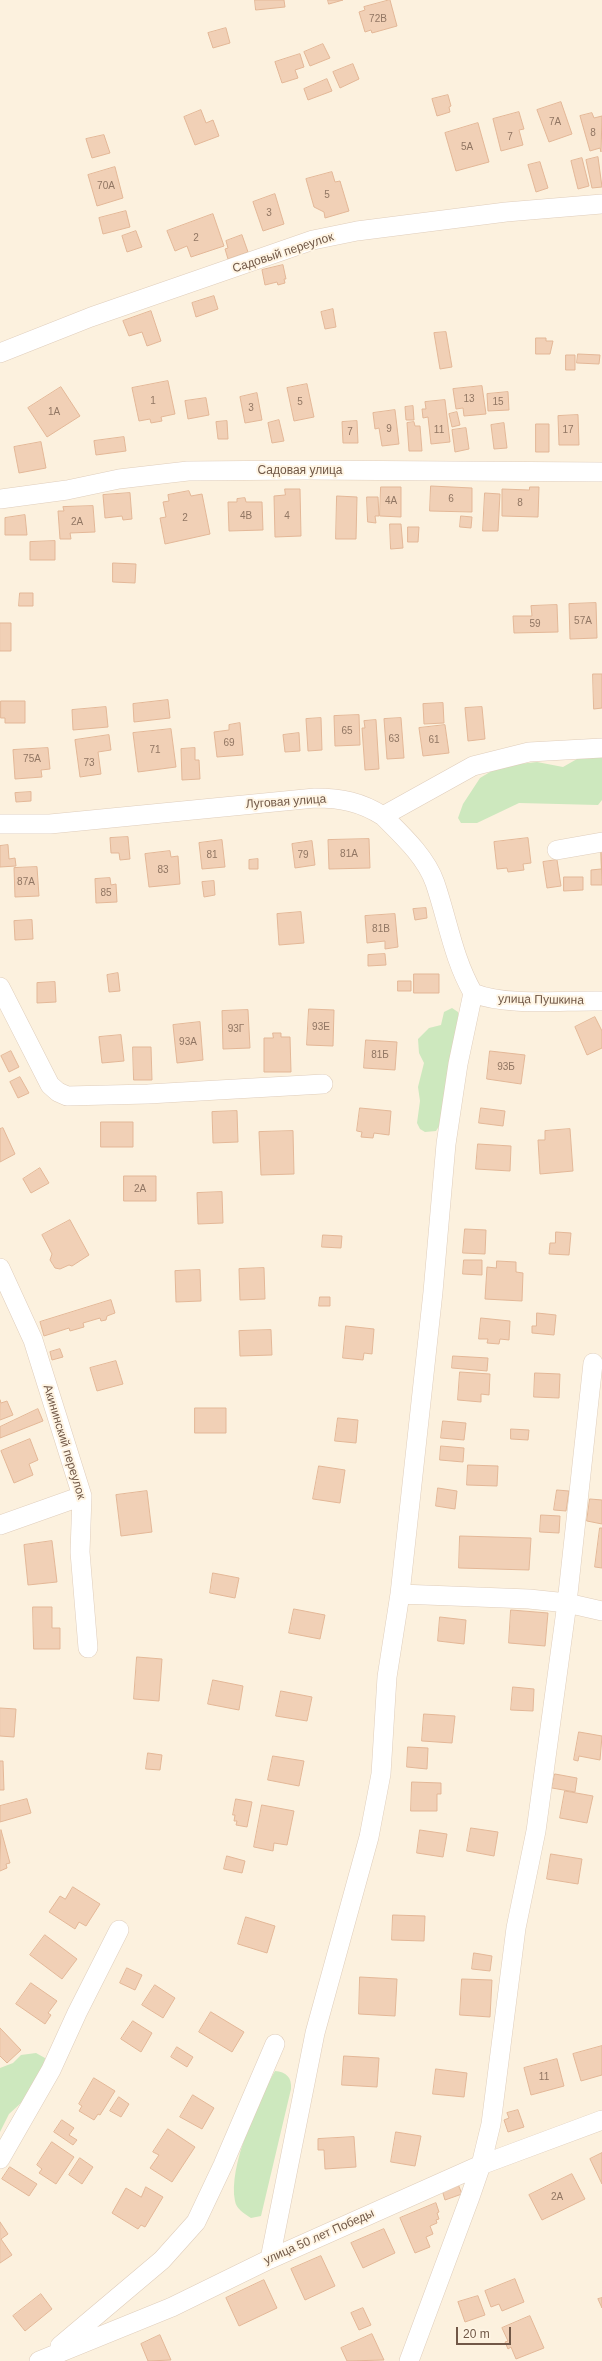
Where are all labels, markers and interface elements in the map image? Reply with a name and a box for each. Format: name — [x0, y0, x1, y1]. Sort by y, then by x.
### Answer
house number: 72В — [369, 13, 387, 25]
house number: 7А — [549, 116, 561, 128]
house number: 8 — [590, 127, 596, 139]
house number: 7 — [507, 131, 513, 143]
house number: 5А — [461, 141, 473, 153]
house number: 70А — [97, 180, 115, 192]
house number: 5 — [324, 189, 330, 201]
house number: 3 — [266, 207, 272, 219]
street label: Садовый переулок — [231, 230, 335, 276]
house number: 2 — [193, 232, 199, 244]
house number: 13 — [463, 393, 475, 405]
house number: 1 — [150, 395, 156, 407]
house number: 5 — [297, 396, 303, 408]
house number: 15 — [492, 396, 504, 408]
house number: 3 — [248, 402, 254, 414]
house number: 1А — [48, 406, 60, 418]
house number: 9 — [386, 423, 392, 435]
house number: 11 — [434, 424, 444, 436]
house number: 17 — [562, 424, 574, 436]
house number: 7 — [347, 426, 353, 438]
street label: Садовая улица — [258, 464, 342, 478]
house number: 6 — [448, 493, 454, 505]
house number: 4А — [385, 495, 397, 507]
house number: 8 — [517, 497, 523, 509]
house number: 4В — [240, 510, 252, 522]
house number: 4 — [284, 510, 290, 522]
house number: 2 — [182, 512, 188, 524]
house number: 2А — [71, 516, 83, 528]
house number: 57А — [574, 615, 592, 627]
house number: 59 — [529, 618, 541, 630]
house number: 65 — [341, 725, 353, 737]
house number: 63 — [388, 733, 400, 745]
house number: 61 — [428, 734, 440, 746]
house number: 69 — [223, 737, 235, 749]
house number: 71 — [149, 744, 161, 756]
house number: 75А — [23, 753, 41, 765]
house number: 73 — [83, 757, 95, 769]
street label: Луговая улица — [245, 792, 327, 812]
house number: 81А — [340, 848, 358, 860]
house number: 81 — [206, 849, 218, 861]
house number: 79 — [297, 849, 309, 861]
house number: 83 — [157, 864, 169, 876]
house number: 87А — [17, 876, 35, 888]
house number: 85 — [100, 887, 112, 899]
house number: 81В — [372, 923, 390, 935]
street label: улица Пушкина — [498, 992, 584, 1008]
house number: 93Е — [312, 1021, 330, 1033]
house number: 93Г — [228, 1023, 244, 1035]
house number: 93А — [179, 1036, 197, 1048]
house number: 81Б — [371, 1049, 389, 1061]
house number: 93Б — [497, 1061, 515, 1073]
house number: 2А — [134, 1183, 146, 1195]
street label: Акининский переулок — [40, 1383, 88, 1501]
house number: 11 — [539, 2071, 549, 2083]
house number: 2А — [551, 2191, 563, 2203]
street label: улица 50 лет Победы — [262, 2206, 376, 2268]
scale bar — [458, 2319, 513, 2345]
text: 20 m — [463, 2327, 490, 2341]

